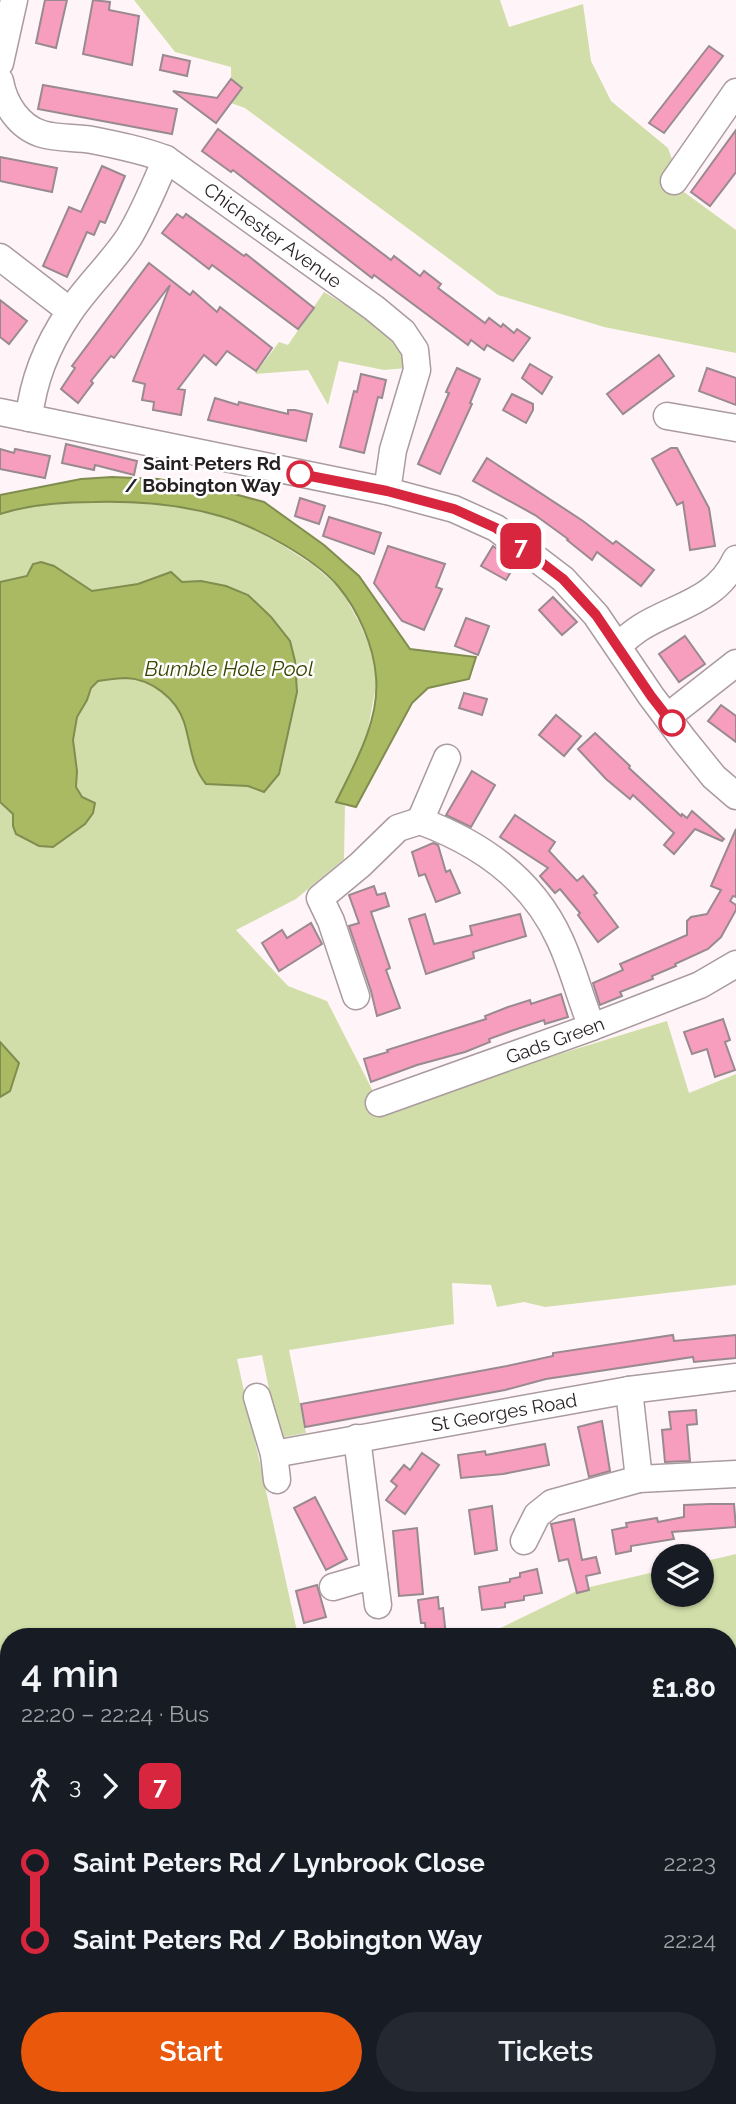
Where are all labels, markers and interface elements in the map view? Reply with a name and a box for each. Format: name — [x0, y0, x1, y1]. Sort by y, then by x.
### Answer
street label: Chichester Avenue — [200, 178, 346, 292]
place label: Saint Peters Rd / Bobington Way — [124, 452, 282, 496]
marker: Saint Peters Rd / Bobington Way — [287, 461, 313, 487]
line badge: 7 — [498, 523, 544, 569]
text: 7 — [514, 531, 528, 560]
water label: Bumble Hole Pool — [145, 656, 313, 681]
unlabelled marker — [659, 710, 685, 736]
street label: Gads Green — [503, 1012, 607, 1068]
street label: St Georges Road — [429, 1388, 579, 1436]
map controls — [651, 1544, 714, 1607]
button: layers — [651, 1544, 714, 1607]
text: 4 min — [21, 1651, 119, 1696]
text: £1.80 — [651, 1673, 716, 1703]
text: 22:20 – 22:24 · Bus — [21, 1700, 209, 1727]
icon: walk — [21, 1767, 59, 1805]
icon: forward — [91, 1767, 129, 1805]
text: 7 — [153, 1771, 167, 1800]
text: 3 — [69, 1772, 81, 1799]
text: Saint Peters Rd / Lynbrook Close — [73, 1848, 485, 1878]
text: 22:23 — [663, 1849, 716, 1876]
text: Saint Peters Rd / Bobington Way — [73, 1925, 482, 1955]
text: 22:24 — [663, 1926, 716, 1953]
button: Start — [21, 2012, 362, 2092]
button: Tickets — [376, 2012, 716, 2092]

